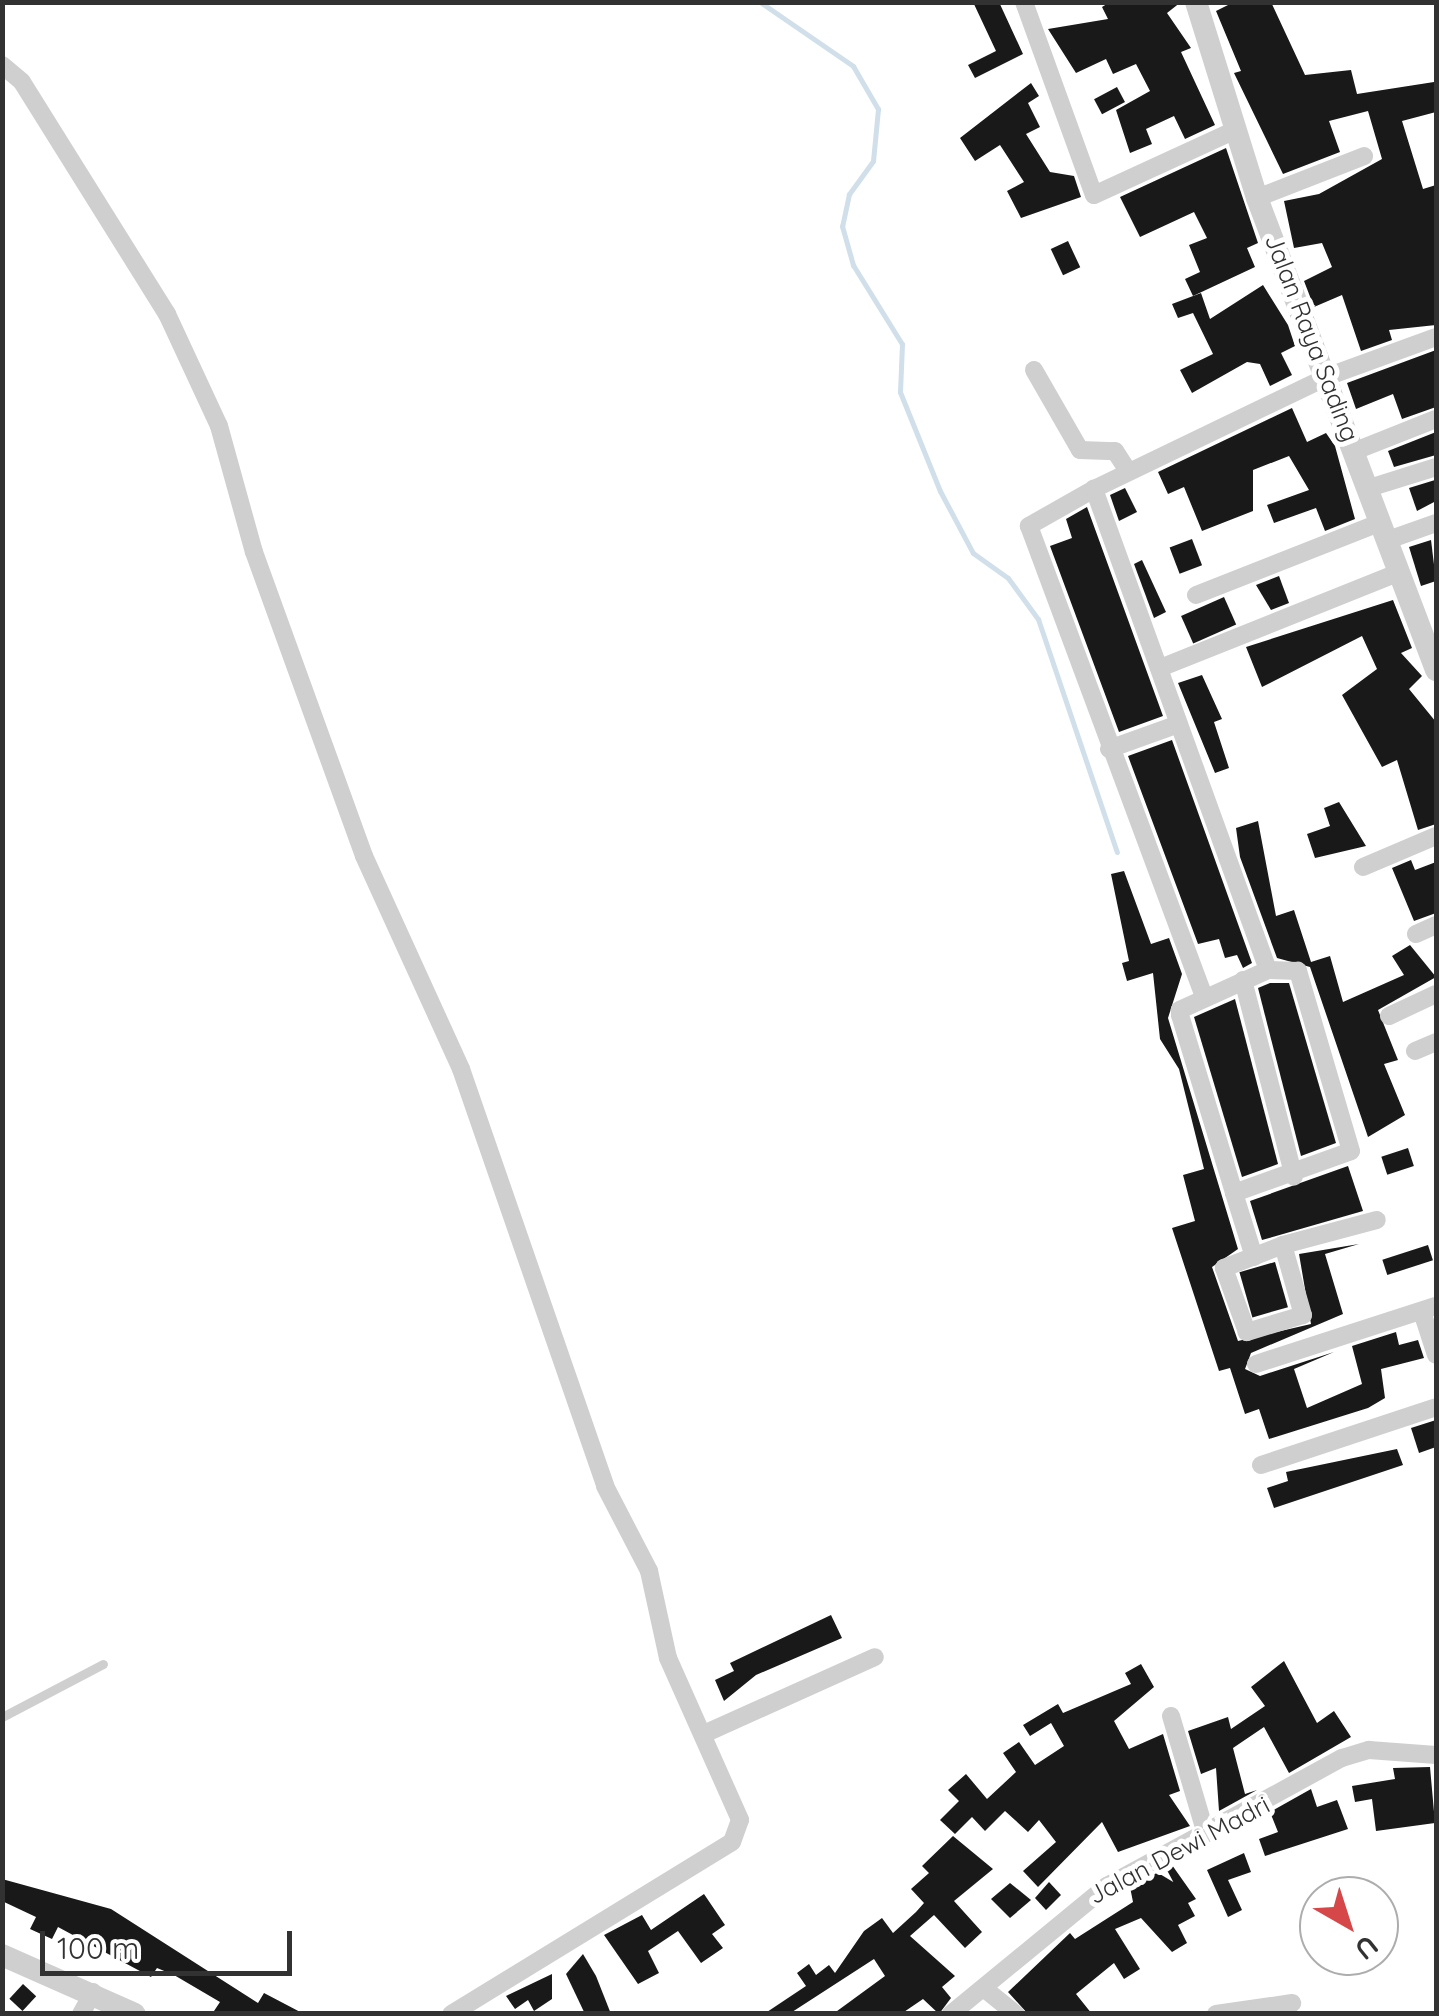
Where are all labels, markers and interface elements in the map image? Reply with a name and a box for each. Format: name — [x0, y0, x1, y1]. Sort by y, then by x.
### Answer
street label: Jalan Raya Sading — [1259, 230, 1365, 446]
street label: Jalan Dewi Madri — [1083, 1790, 1275, 1910]
north arrow — [1299, 1876, 1399, 1976]
scale bar — [45, 1911, 298, 1973]
text: U — [1348, 1928, 1386, 1968]
text: 100 m — [57, 1929, 139, 1967]

